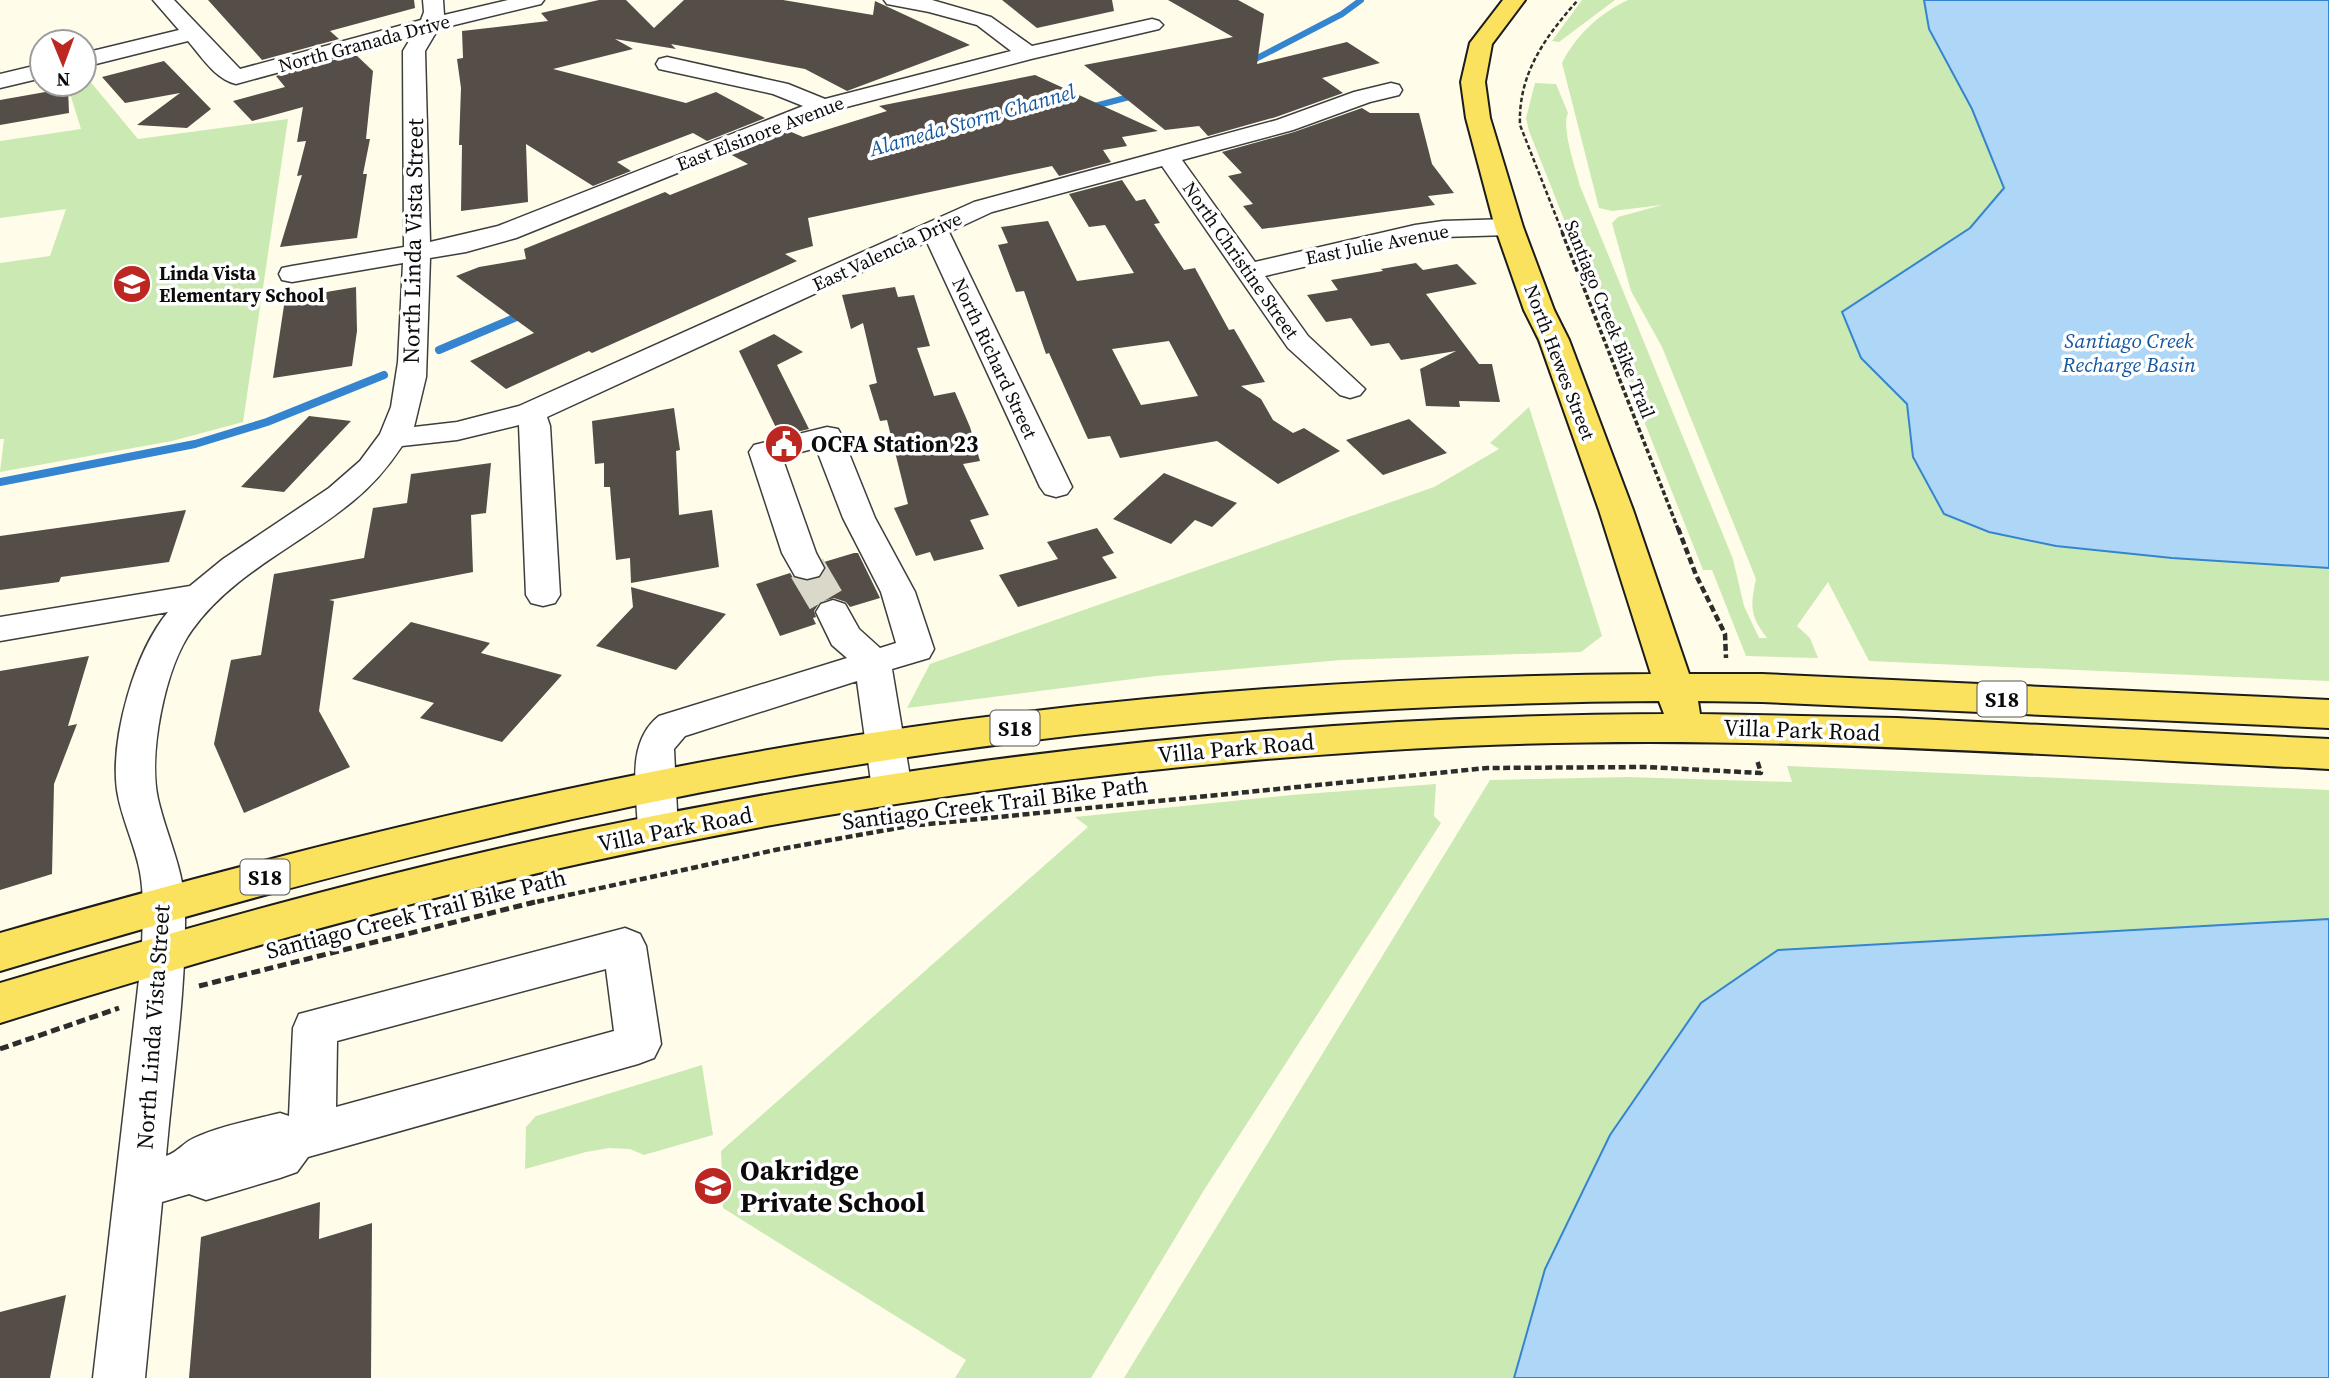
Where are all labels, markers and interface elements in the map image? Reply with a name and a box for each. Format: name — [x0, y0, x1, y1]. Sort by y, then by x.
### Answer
street label: North Granada Drive — [275, 8, 453, 78]
north arrow — [28, 28, 98, 98]
text: N — [56, 67, 70, 93]
water label: Alameda Storm Channel — [865, 77, 1078, 164]
street label: East Elsinore Avenue — [673, 89, 847, 177]
street label: North Linda Vista Street — [395, 118, 431, 364]
street label: North Christine Street — [1177, 176, 1306, 345]
street label: East Valencia Drive — [808, 205, 966, 297]
street label: Santiago Creek Bike Trail — [1558, 216, 1662, 422]
street label: East Julie Avenue — [1303, 217, 1451, 271]
place label: Linda Vista Elementary School — [159, 260, 324, 308]
school or university icon: Linda Vista Elementary School — [111, 263, 153, 305]
street label: North Richard Street — [946, 273, 1044, 443]
street label: North Hewes Street — [1518, 281, 1602, 444]
water label: Santiago Creek Recharge Basin — [2061, 326, 2196, 379]
public building icon: OCFA Station 23 — [763, 423, 805, 465]
place label: OCFA Station 23 — [811, 428, 979, 460]
road number: S18 — [1978, 682, 2026, 716]
road number: S18 — [990, 710, 1040, 746]
street label: Villa Park Road — [1723, 711, 1881, 749]
street label: Villa Park Road — [1156, 725, 1316, 771]
street label: Santiago Creek Trail Bike Path — [840, 768, 1150, 838]
street label: Villa Park Road — [595, 798, 755, 860]
road number: S18 — [240, 860, 290, 894]
street label: Santiago Creek Trail Bike Path — [263, 861, 569, 967]
street label: North Linda Vista Street — [128, 903, 178, 1151]
place label: Oakridge Private School — [740, 1151, 925, 1221]
school or university icon: Oakridge Private School — [692, 1165, 734, 1207]

